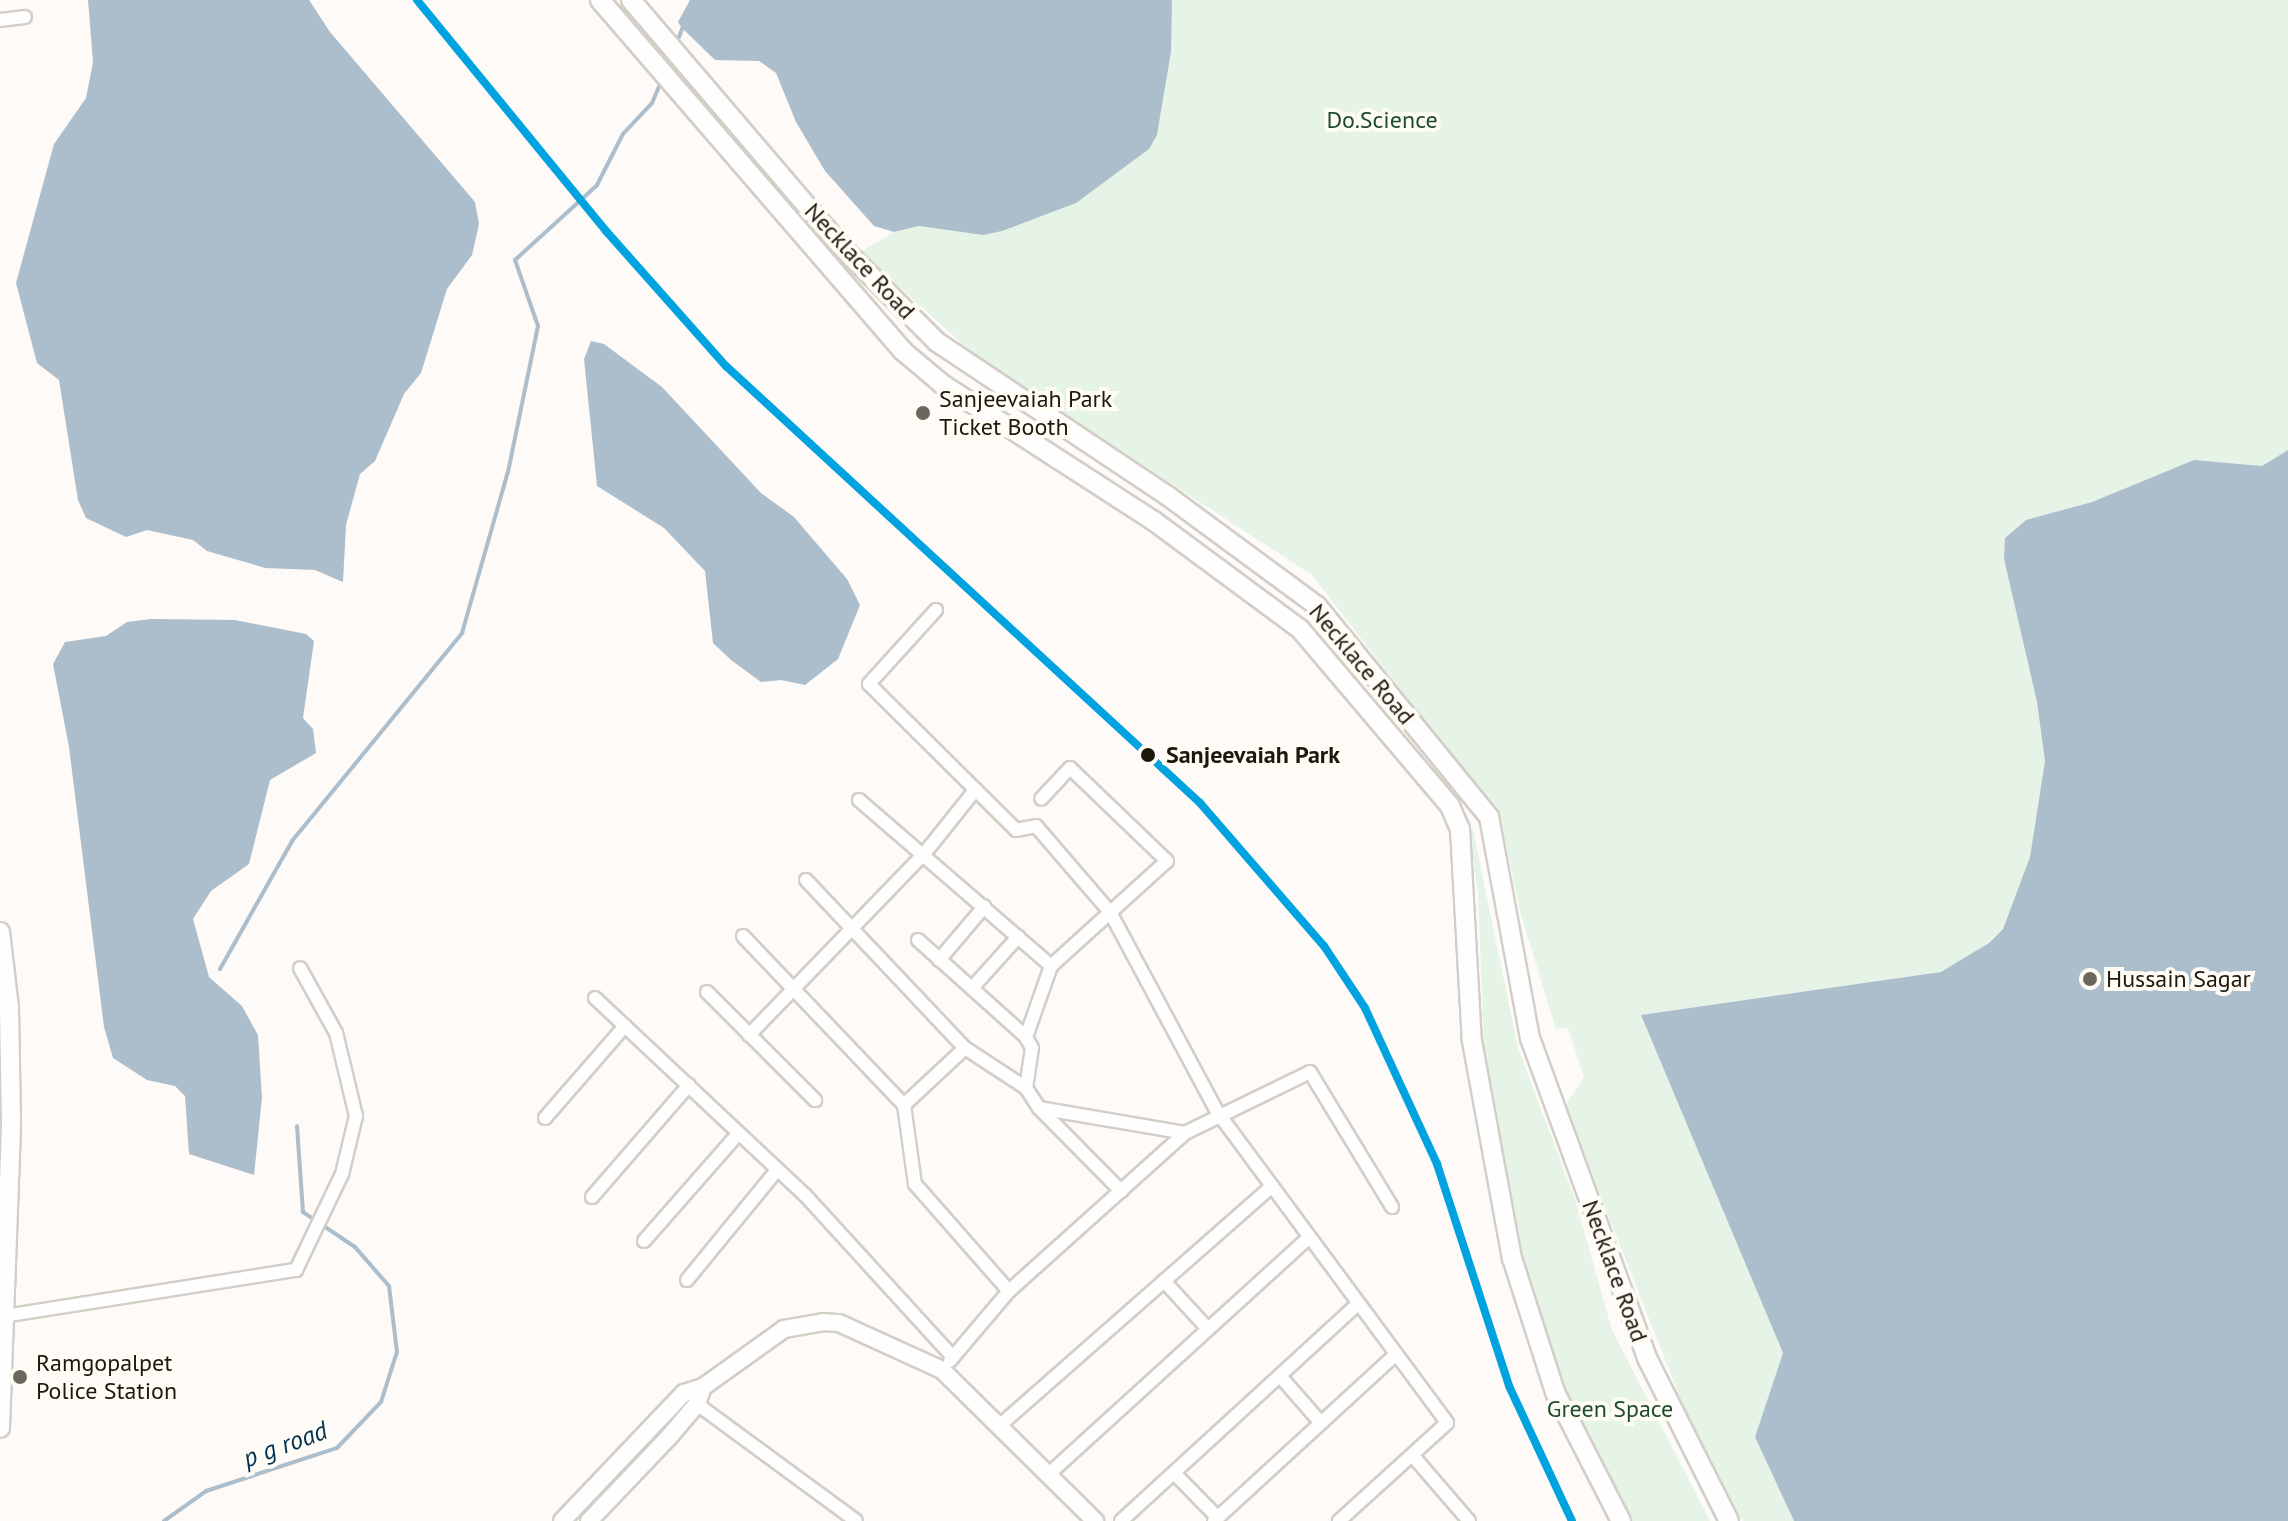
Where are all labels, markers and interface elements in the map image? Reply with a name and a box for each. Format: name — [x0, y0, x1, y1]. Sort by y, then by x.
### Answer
park label: Do.Science — [1326, 106, 1438, 134]
street label: Necklace Road — [799, 197, 921, 325]
place label: Sanjeevaiah Park Ticket Booth — [939, 385, 1112, 441]
marker: Sanjeevaiah Park Ticket Booth — [914, 404, 932, 422]
street label: Necklace Road — [1303, 598, 1421, 730]
place label: Sanjeevaiah Park — [1166, 741, 1340, 769]
marker: Sanjeevaiah Park — [1137, 744, 1159, 766]
place label: Hussain Sagar — [2106, 965, 2251, 993]
marker: Hussain Sagar — [2081, 970, 2099, 988]
street label: Necklace Road — [1576, 1196, 1654, 1346]
place label: Ramgopalpet Police Station — [36, 1349, 177, 1405]
marker: Ramgopalpet Police Station — [11, 1368, 29, 1386]
park label: Green Space — [1547, 1395, 1673, 1423]
water label: p g road — [239, 1414, 331, 1474]

